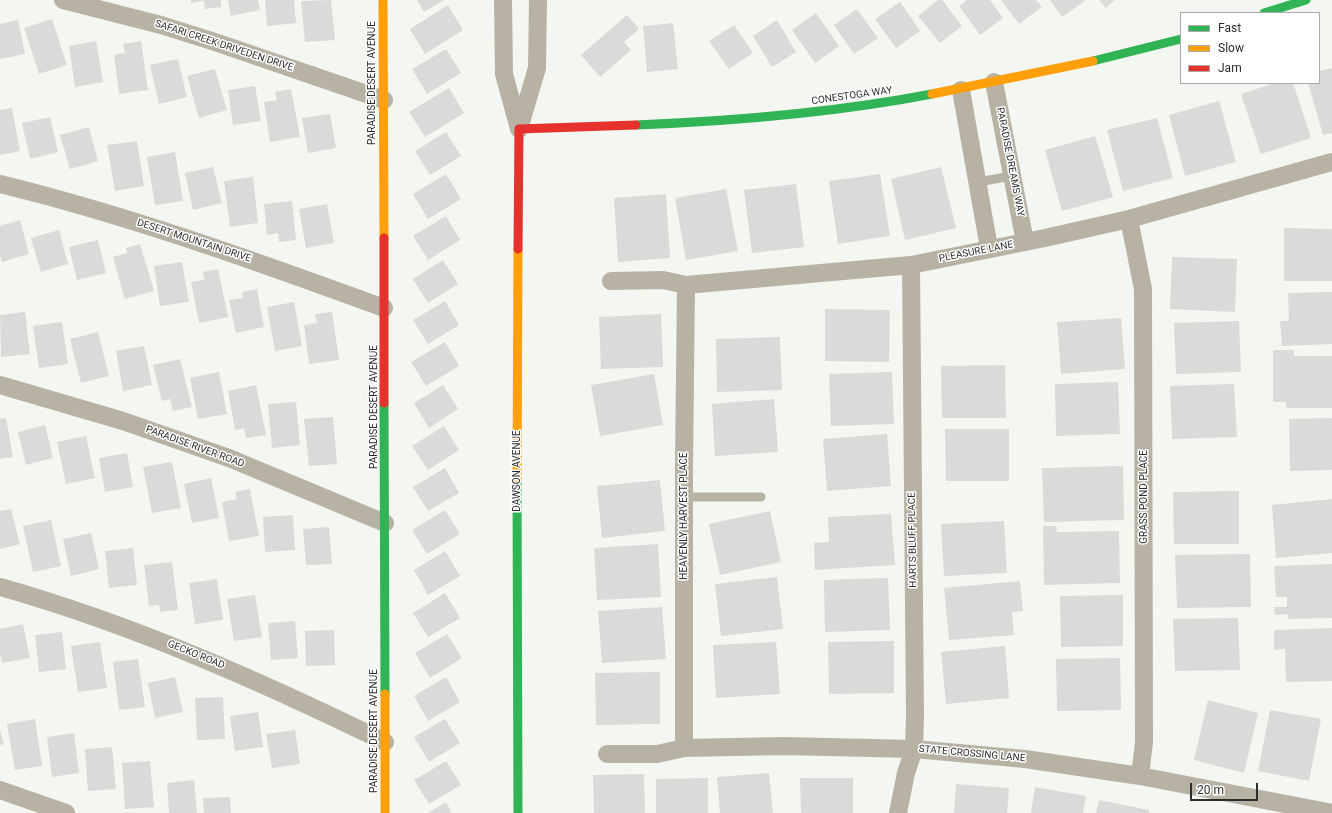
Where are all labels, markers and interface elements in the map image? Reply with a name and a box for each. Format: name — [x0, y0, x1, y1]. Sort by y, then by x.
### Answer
legend — [1180, 12, 1320, 84]
street label: SAFARI CREEK DRIVEDEN DRIVE — [153, 18, 295, 74]
street label: PARADISE DESERT AVENUE — [366, 21, 378, 145]
text: Fast — [1218, 21, 1241, 35]
text: Slow — [1218, 41, 1244, 55]
text: Jam — [1218, 61, 1242, 75]
street label: CONESTOGA WAY — [811, 84, 893, 108]
street label: PARADISE DREAMS WAY — [994, 106, 1026, 218]
street label: DESERT MOUNTAIN DRIVE — [136, 217, 252, 265]
street label: PLEASURE LANE — [938, 239, 1014, 265]
street label: PARADISE DESERT AVENUE — [368, 345, 380, 469]
street label: PARADISE RIVER ROAD — [144, 424, 246, 470]
street label: DAWSON AVENUE — [511, 430, 523, 512]
street label: GRASS POND PLACE — [1138, 450, 1150, 544]
street label: HEAVENLY HARVEST PLACE — [678, 452, 690, 580]
street label: HARTS BLUFF PLACE — [906, 492, 920, 588]
street label: GECKO ROAD — [166, 638, 226, 672]
street label: PARADISE DESERT AVENUE — [368, 669, 380, 793]
street label: STATE CROSSING LANE — [918, 743, 1026, 765]
scale bar — [1192, 775, 1260, 801]
text: 20 m — [1197, 783, 1224, 797]

